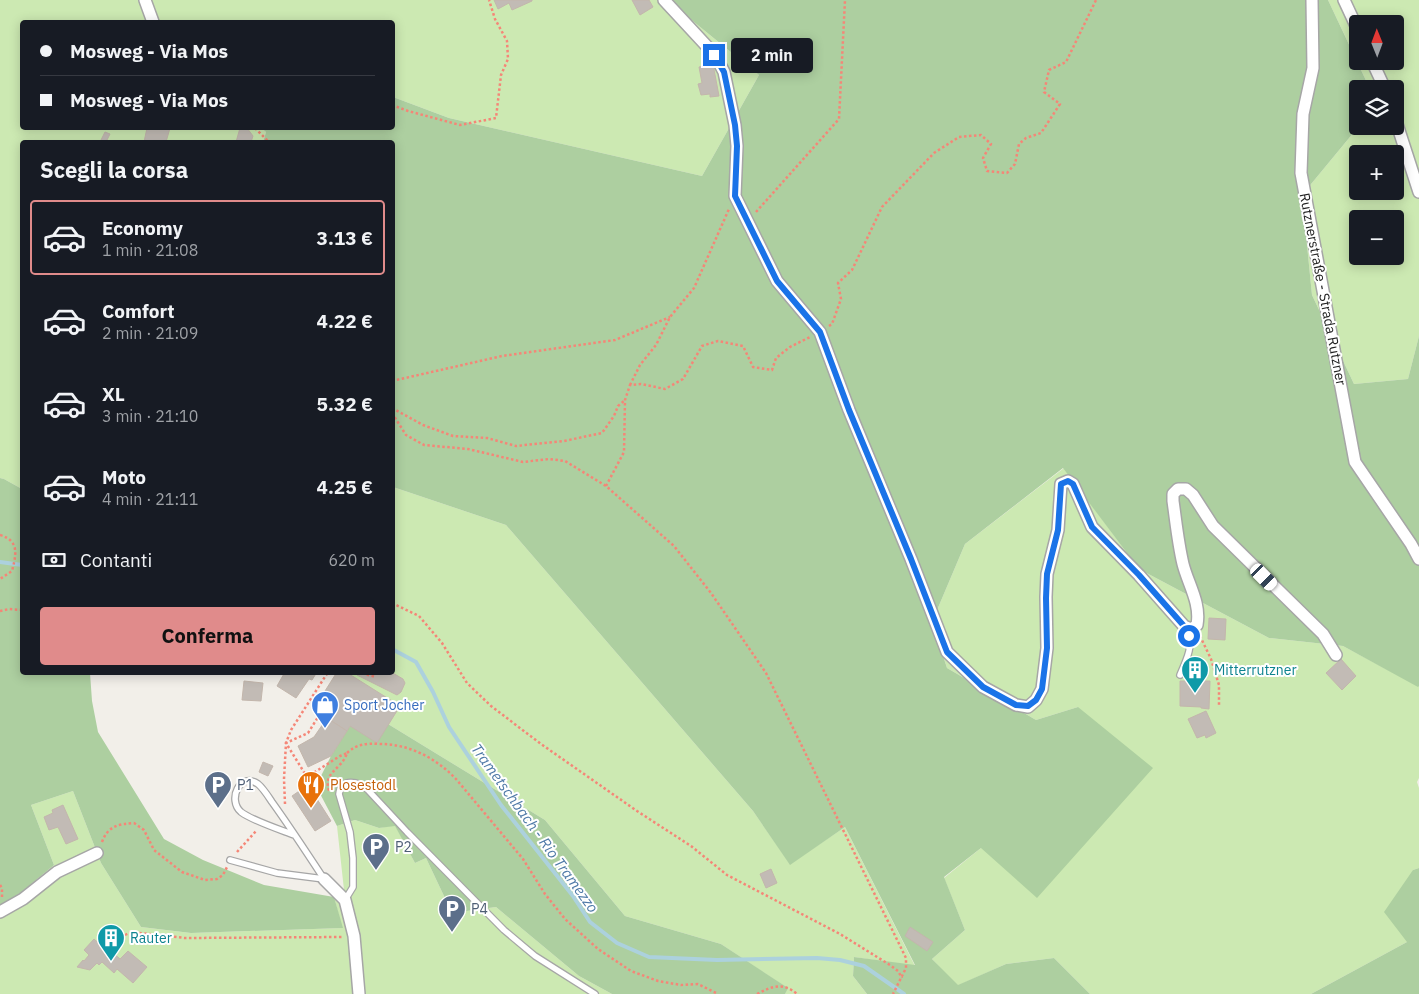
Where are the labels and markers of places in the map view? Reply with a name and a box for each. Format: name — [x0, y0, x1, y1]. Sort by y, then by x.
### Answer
building icon: Mitterrutzner — [1180, 655, 1210, 694]
place label: Mitterrutzner — [1214, 661, 1297, 679]
shop icon: Sport Jocher — [310, 690, 340, 729]
place label: Sport Jocher — [344, 696, 424, 714]
parking icon: P1 — [203, 770, 233, 809]
restaurant icon: Plosestodl — [296, 770, 326, 809]
place label: P1 — [237, 776, 254, 794]
place label: Plosestodl — [330, 776, 396, 794]
parking icon: P2 — [361, 832, 391, 871]
place label: P2 — [395, 838, 412, 856]
parking icon: P4 — [437, 894, 467, 933]
place label: P4 — [471, 900, 488, 918]
building icon: Rauter — [96, 923, 126, 962]
place label: Rauter — [130, 929, 172, 947]

